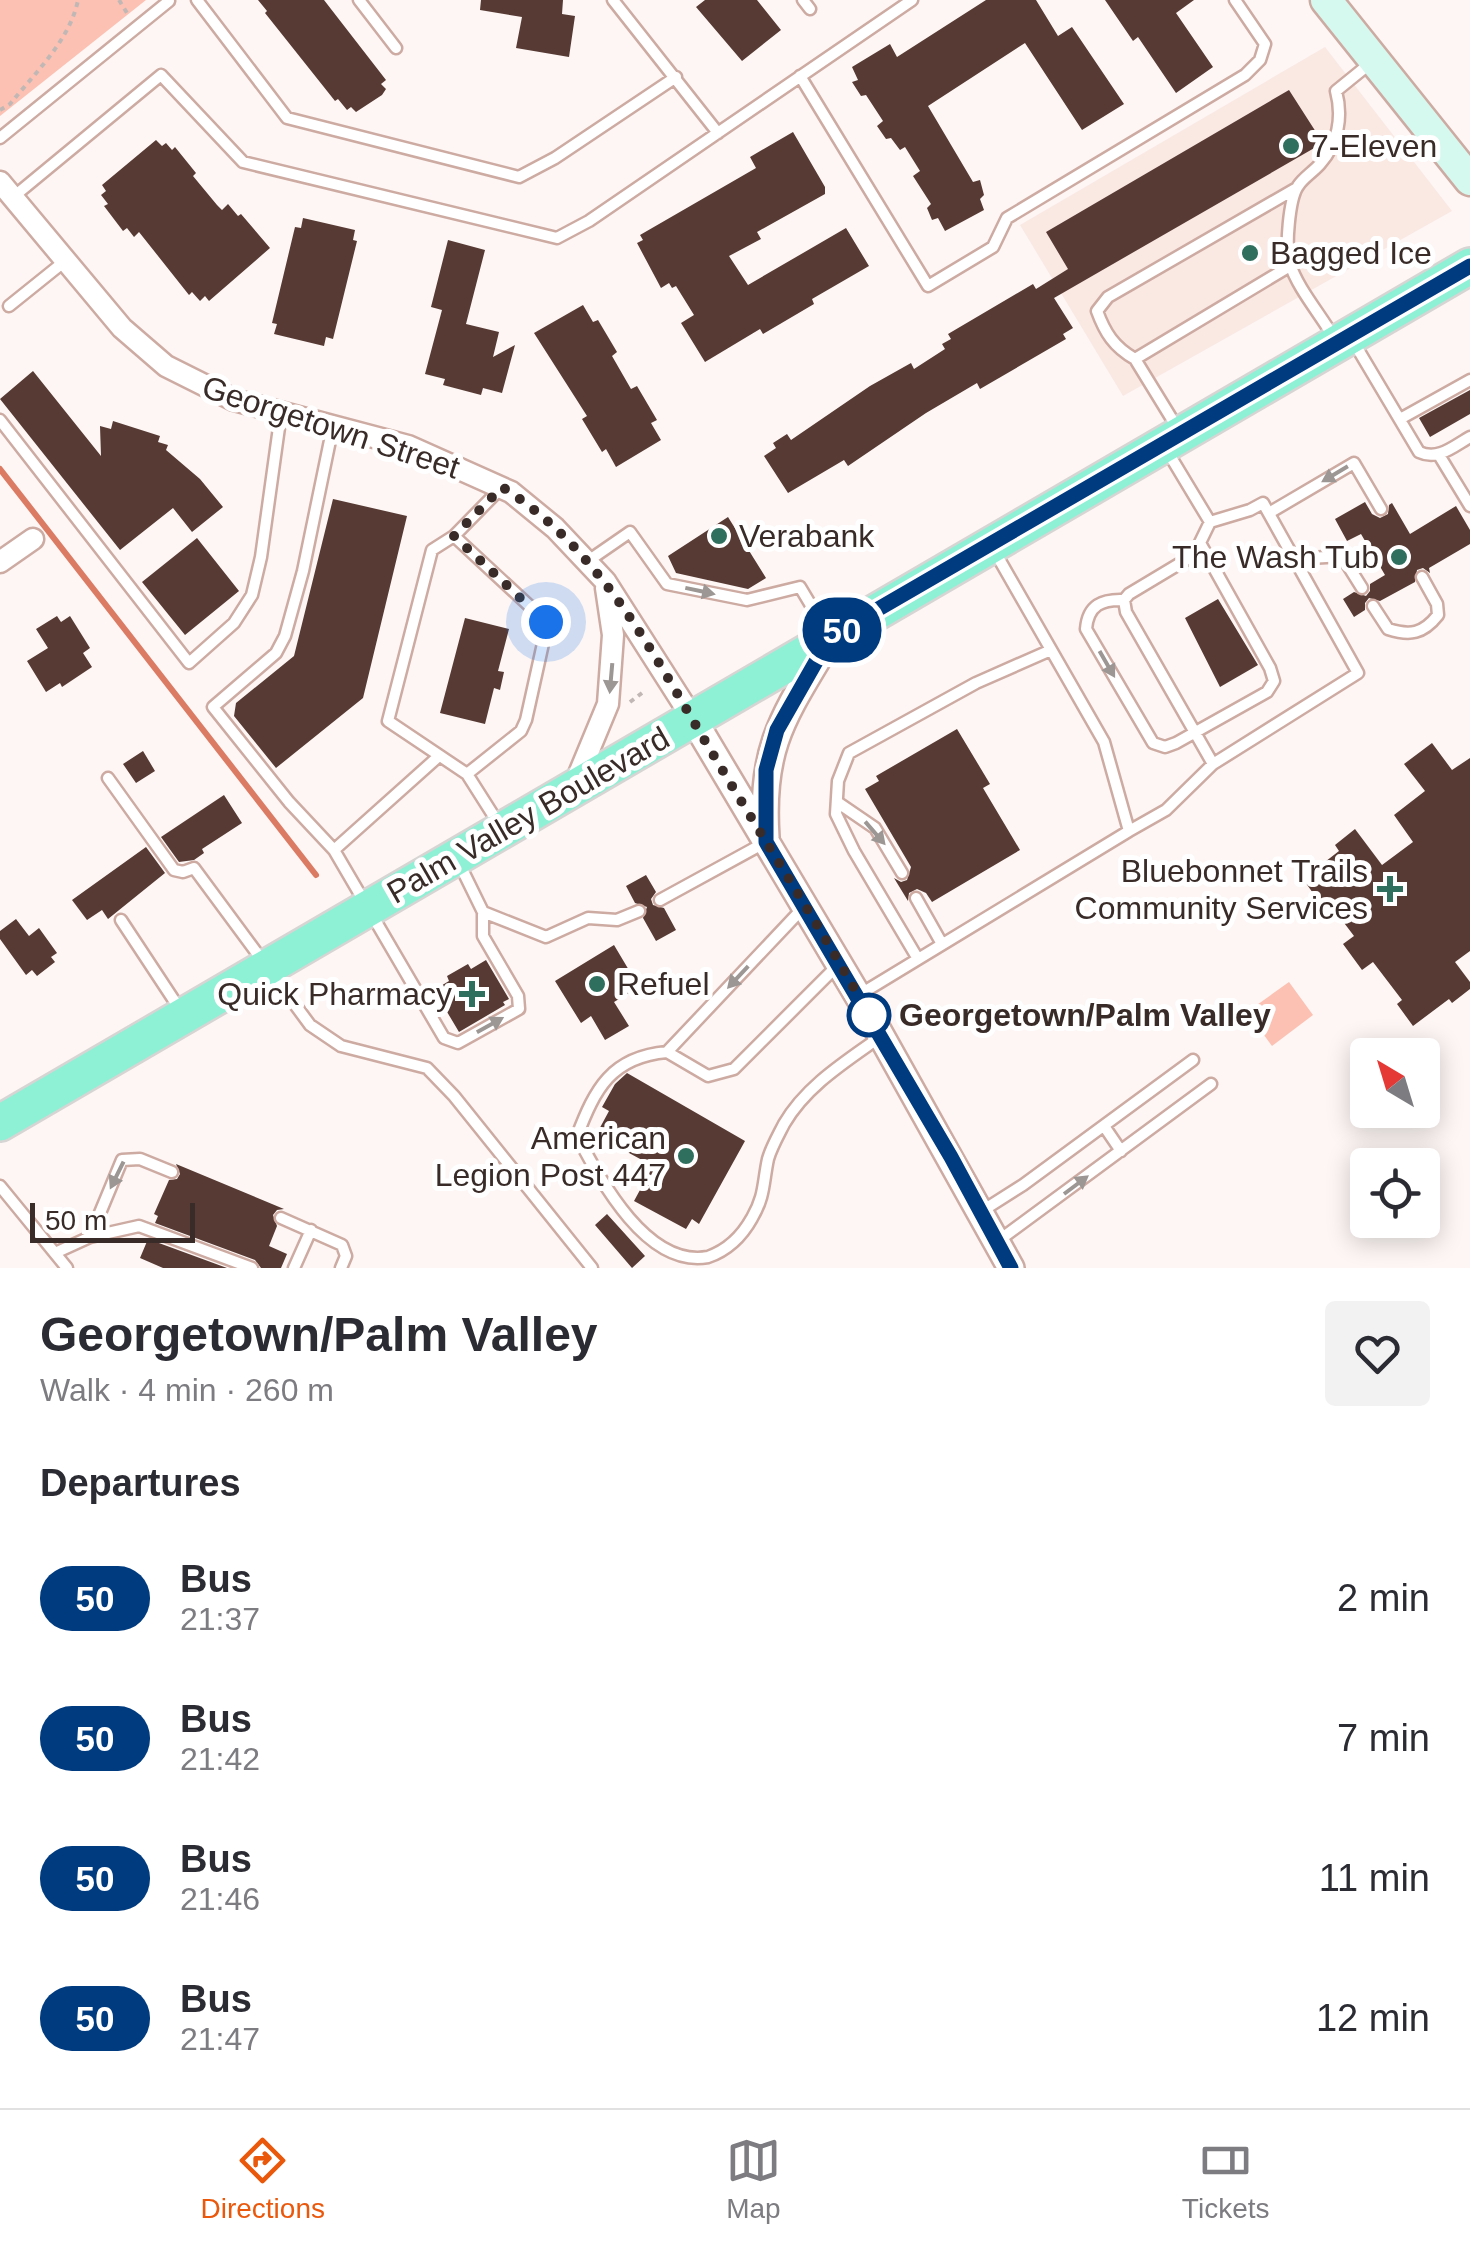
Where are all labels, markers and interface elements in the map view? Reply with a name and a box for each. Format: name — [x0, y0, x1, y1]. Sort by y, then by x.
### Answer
place label: 7-Eleven — [1311, 128, 1437, 164]
marker: 7-Eleven — [1280, 135, 1302, 157]
place label: Bagged Ice — [1270, 235, 1432, 271]
marker: Bagged Ice — [1239, 242, 1261, 264]
street label: Georgetown Street — [198, 368, 464, 486]
one-way arrow — [1321, 465, 1349, 482]
place label: Verabank — [739, 518, 875, 554]
marker: Verabank — [708, 525, 730, 547]
place label: The Wash Tub — [1172, 539, 1379, 575]
marker: The Wash Tub — [1388, 546, 1410, 568]
one-way arrow — [685, 584, 716, 600]
your location — [521, 597, 571, 647]
line badge: 50 — [797, 598, 887, 662]
text: 50 — [823, 611, 861, 650]
one-way arrow — [1097, 650, 1115, 678]
one-way arrow — [602, 662, 618, 694]
street label: Palm Valley Boulevard — [381, 720, 675, 910]
one-way arrow — [864, 820, 886, 845]
place label: Bluebonnet Trails Community Services — [1075, 853, 1368, 926]
marker: Bluebonnet Trails Community Services — [1377, 876, 1403, 902]
one-way arrow — [727, 965, 750, 989]
place label: Refuel — [617, 966, 710, 1002]
marker: Refuel — [586, 973, 608, 995]
place label: Quick Pharmacy — [217, 976, 452, 1012]
marker: Quick Pharmacy — [461, 983, 483, 1005]
marker: Georgetown/Palm Valley — [848, 994, 890, 1036]
place label: Georgetown/Palm Valley — [899, 997, 1271, 1033]
one-way arrow — [476, 1016, 505, 1033]
north arrow — [1350, 1038, 1440, 1128]
map controls — [1350, 1038, 1440, 1238]
place label: American Legion Post 447 — [435, 1120, 666, 1193]
marker: American Legion Post 447 — [675, 1145, 697, 1167]
button: locate — [1350, 1148, 1440, 1238]
one-way arrow — [109, 1160, 125, 1189]
one-way arrow — [1063, 1175, 1089, 1195]
scale bar — [30, 1198, 195, 1242]
text: 50 m — [45, 1205, 107, 1236]
button: heart — [1325, 1301, 1430, 1406]
text: Georgetown/Palm Valley — [40, 1308, 598, 1361]
text: Walk · 4 min · 260 m — [40, 1372, 334, 1408]
text: Departures — [40, 1462, 241, 1504]
text: Bus — [180, 1558, 252, 1600]
text: 2 min — [1337, 1577, 1430, 1619]
text: 50 — [76, 1579, 114, 1618]
text: 21:37 — [180, 1601, 260, 1637]
text: Bus — [180, 1698, 252, 1740]
text: 7 min — [1337, 1717, 1430, 1759]
text: 50 — [76, 1719, 114, 1758]
text: 21:42 — [180, 1741, 260, 1777]
text: Bus — [180, 1838, 252, 1880]
text: 11 min — [1319, 1857, 1430, 1899]
text: 50 — [76, 1859, 114, 1898]
text: 21:46 — [180, 1881, 260, 1917]
text: Bus — [180, 1978, 252, 2020]
text: 12 min — [1316, 1997, 1430, 2039]
text: 50 — [76, 1999, 114, 2038]
text: 21:47 — [180, 2021, 260, 2057]
tab: Directions — [200, 2133, 325, 2225]
tab: Map — [726, 2133, 781, 2225]
tab: Tickets — [1182, 2133, 1270, 2225]

